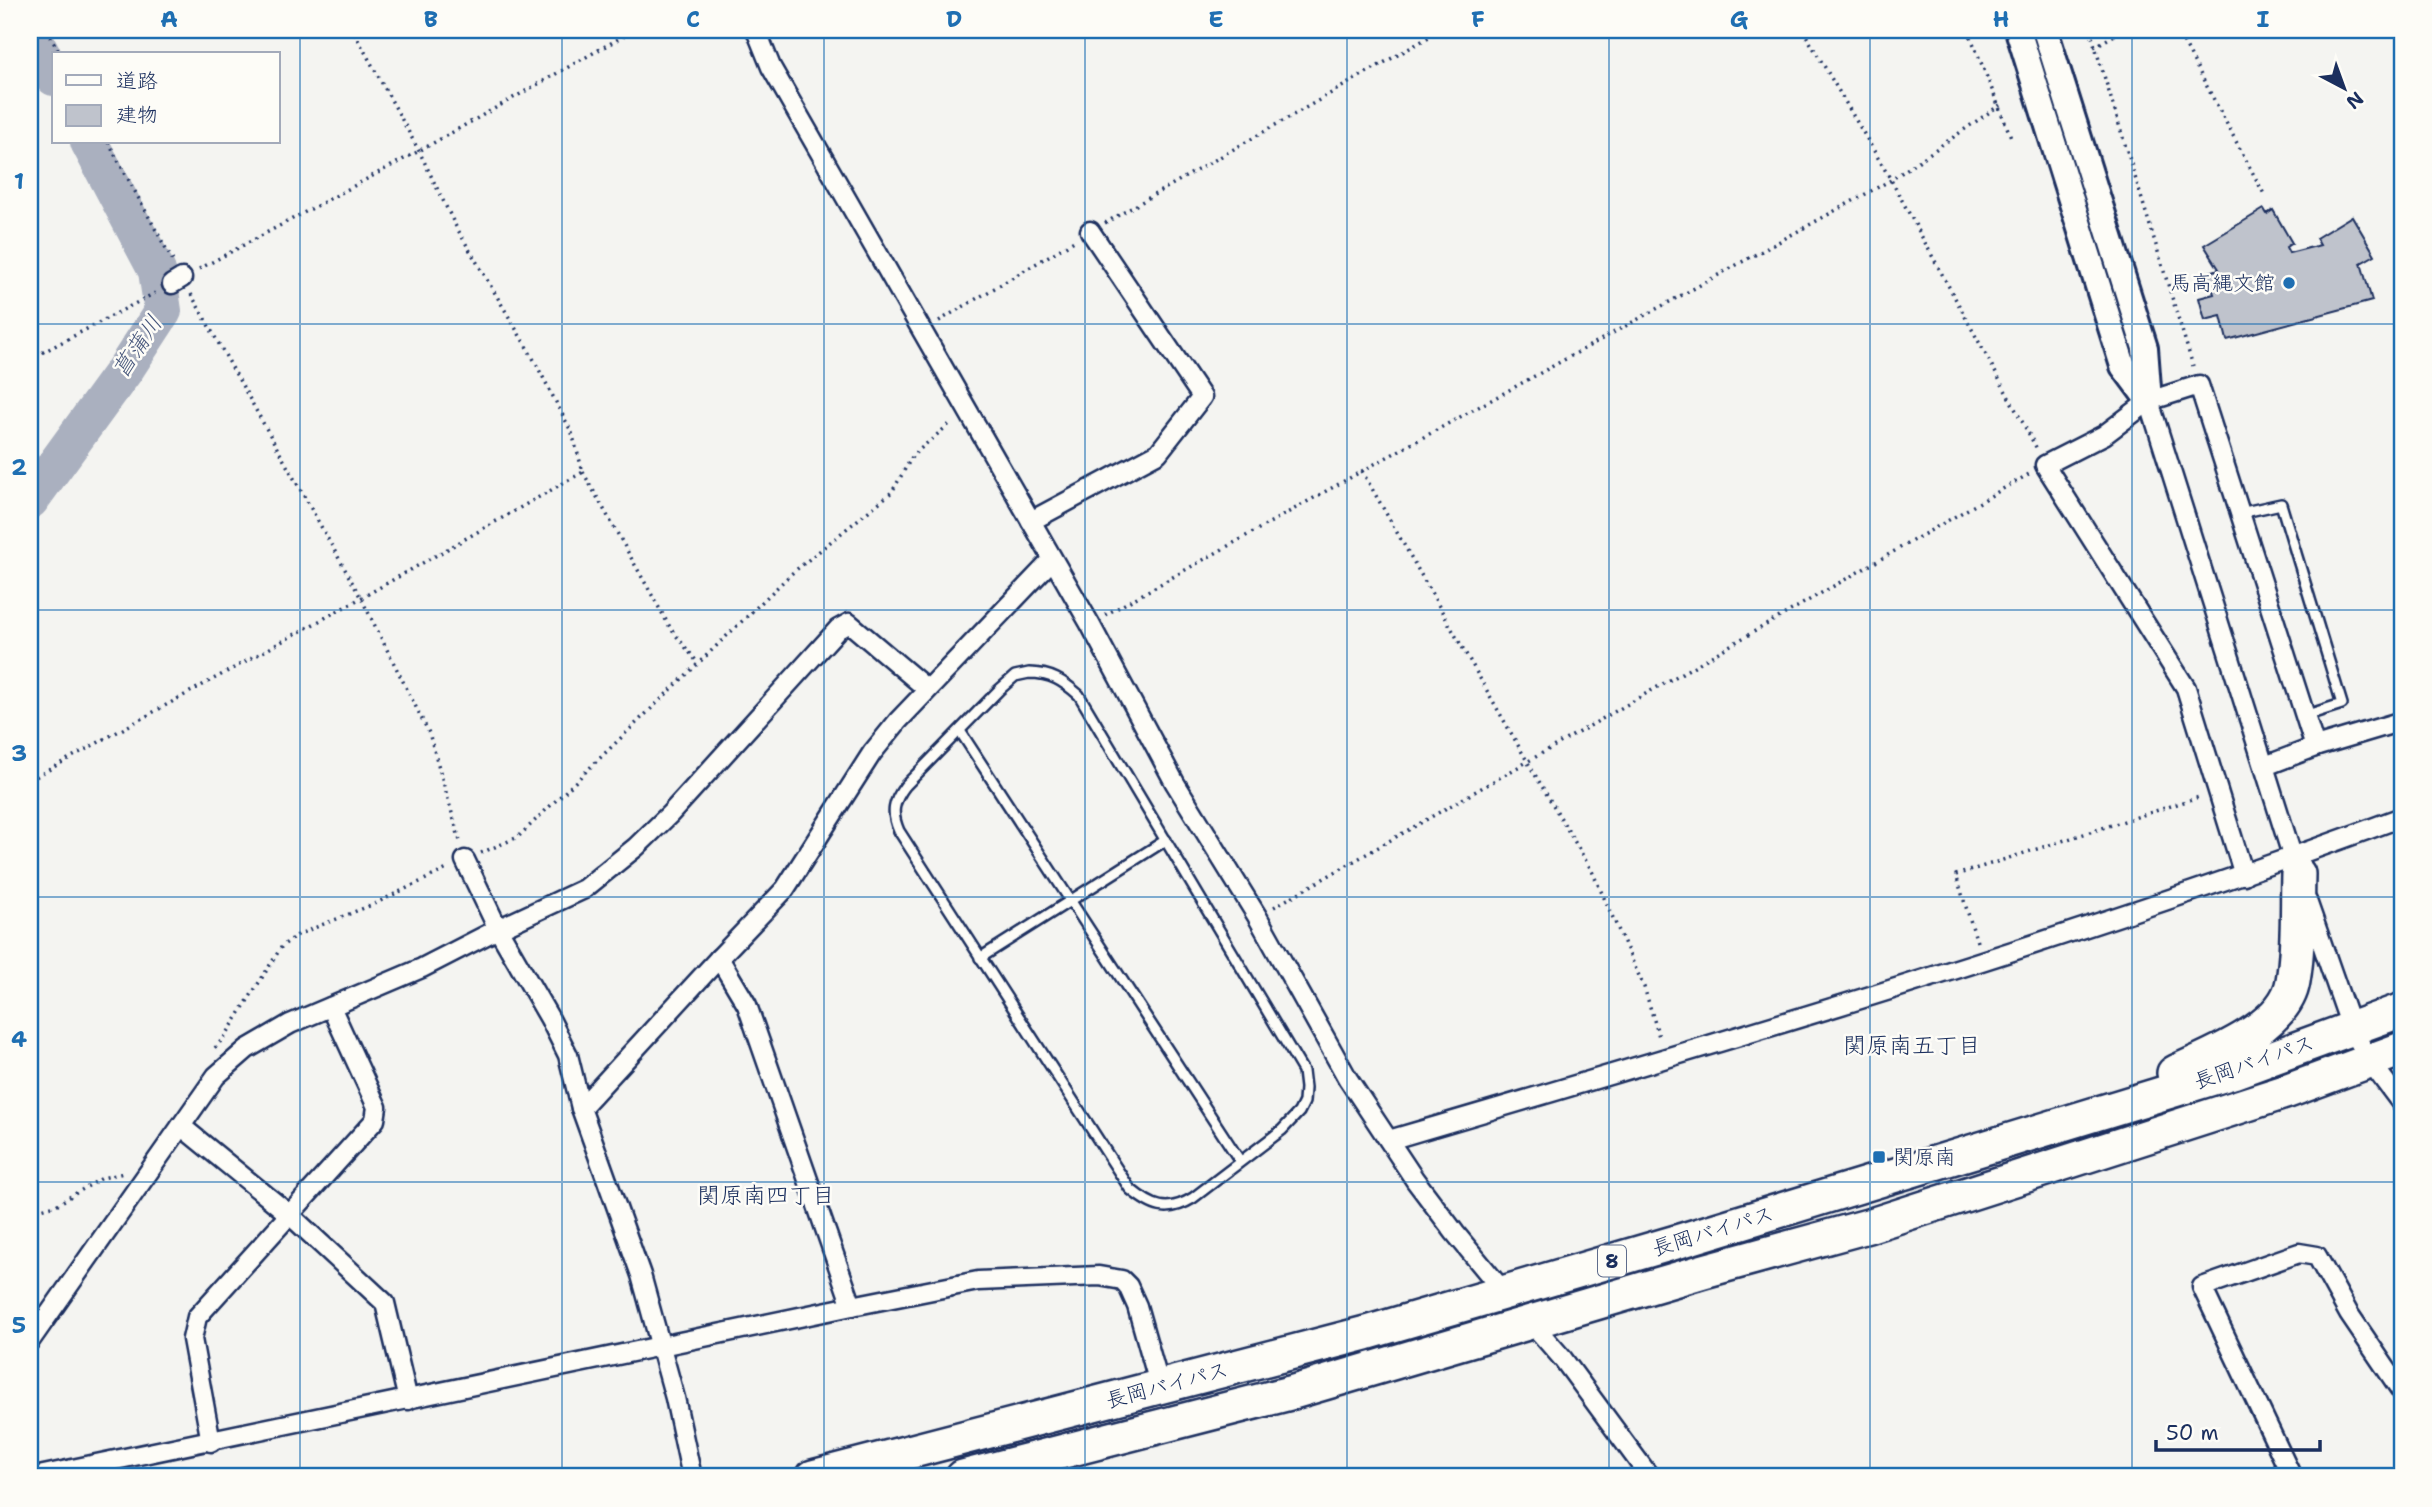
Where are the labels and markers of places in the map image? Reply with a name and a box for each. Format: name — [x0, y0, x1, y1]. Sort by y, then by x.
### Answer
place label: 馬高縄文館 — [2170, 269, 2275, 297]
marker: 馬高縄文館 — [2281, 275, 2297, 291]
place label: 関原南 — [1893, 1143, 1956, 1171]
marker: 関原南 — [1871, 1149, 1887, 1165]

